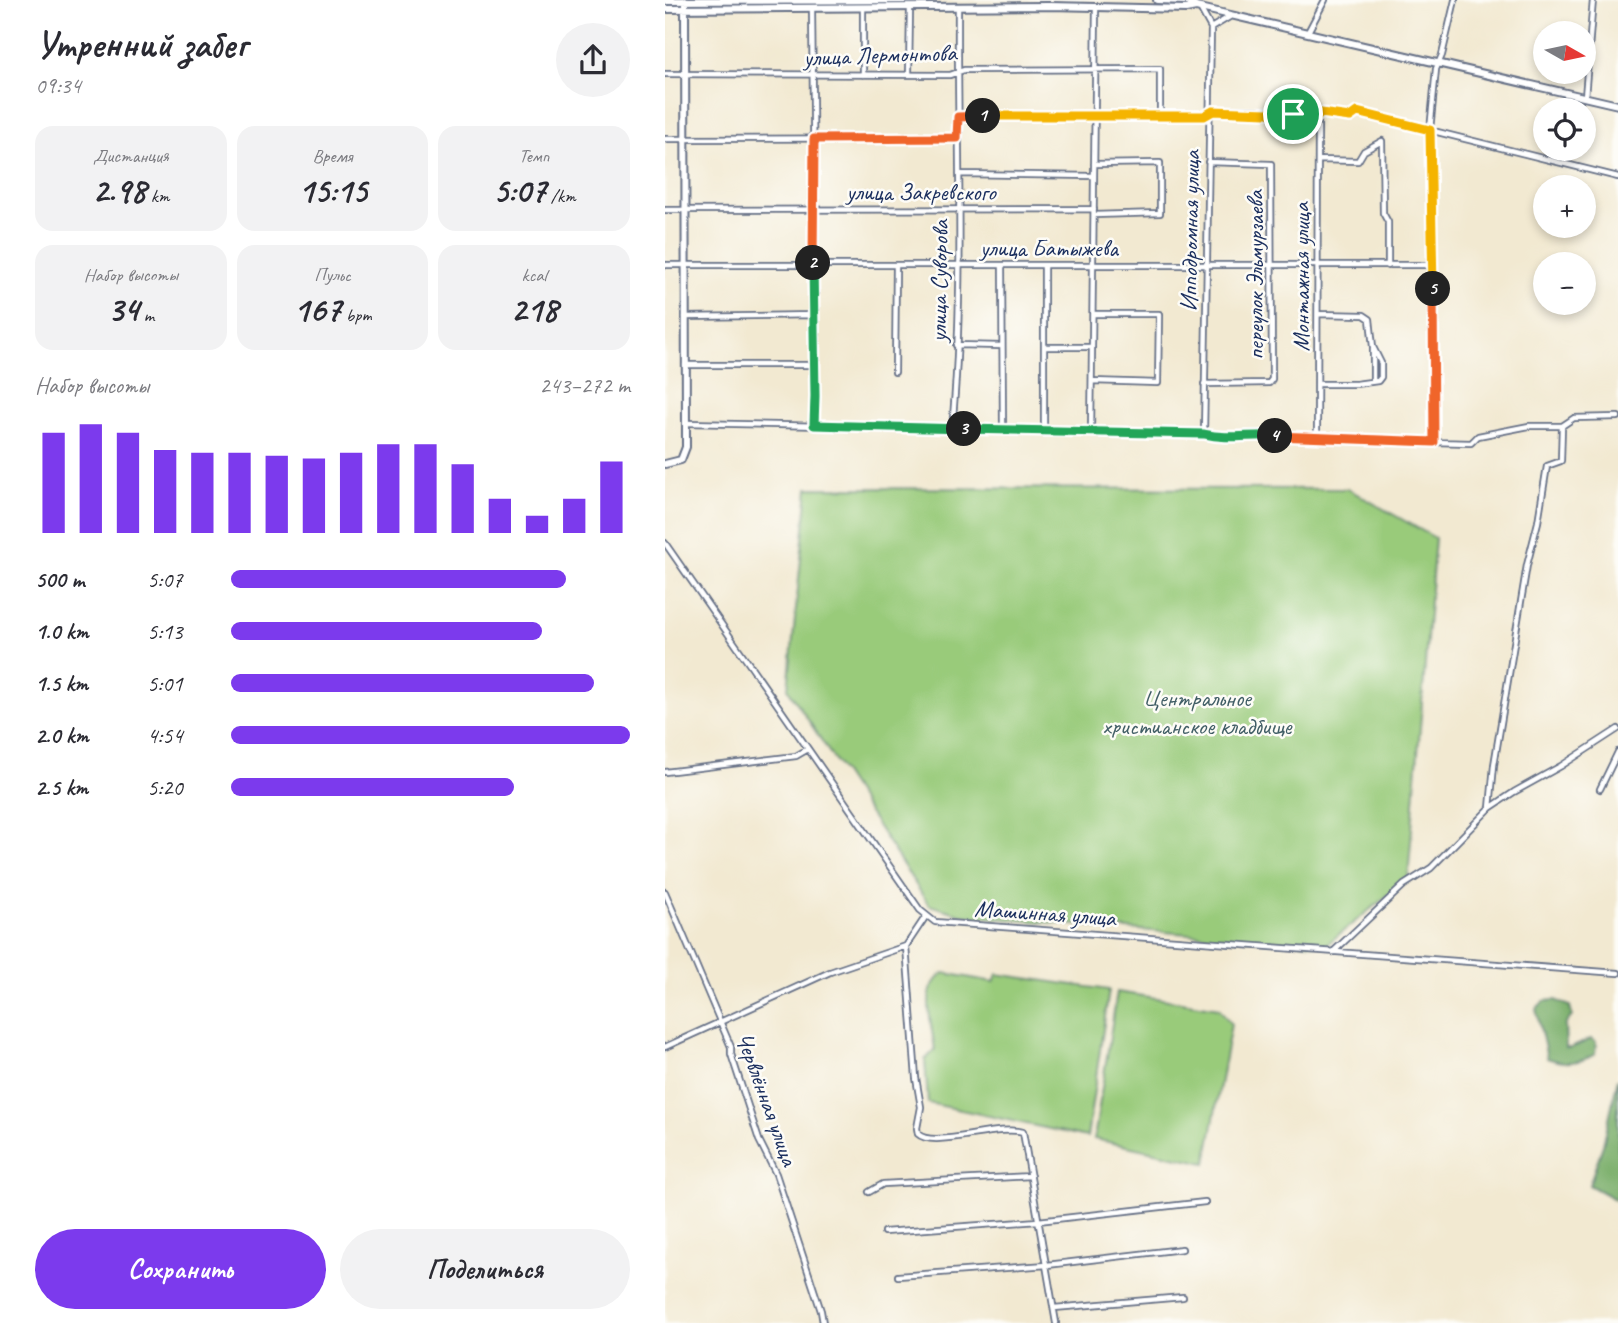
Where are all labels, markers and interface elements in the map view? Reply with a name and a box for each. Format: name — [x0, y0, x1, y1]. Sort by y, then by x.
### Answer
text: Утренний забег — [35, 21, 247, 68]
north arrow — [1533, 21, 1596, 84]
map controls — [1533, 21, 1596, 315]
button: share — [556, 23, 630, 97]
street label: улица Лермонтова — [801, 37, 959, 73]
text: 09:34 — [35, 71, 81, 100]
pin — [1263, 84, 1323, 144]
icon: arrive — [1274, 95, 1312, 133]
button: locate — [1533, 98, 1596, 161]
pin: 1 — [965, 99, 1001, 134]
text: 1 — [978, 103, 987, 127]
text: Дистанция — [93, 144, 169, 168]
text: Время — [312, 144, 353, 168]
text: Темп — [519, 144, 549, 168]
street label: Ипподромная улица — [1174, 149, 1206, 312]
text: 2.98 — [92, 168, 146, 213]
text: 15:15 — [298, 168, 367, 213]
text: 5:07 — [493, 168, 546, 213]
button: + — [1533, 175, 1596, 238]
street label: улица Закревского — [844, 177, 997, 207]
text: km — [146, 184, 169, 208]
text: /km — [546, 184, 576, 208]
street label: переулок Эльмурзаева — [1240, 189, 1270, 360]
street label: Монтажная улица — [1286, 201, 1316, 351]
street label: улица Суворова — [923, 218, 955, 344]
street label: улица Батыжева — [978, 233, 1119, 263]
pin: 2 — [795, 246, 831, 280]
text: 2 — [808, 250, 817, 274]
button: − — [1533, 252, 1596, 315]
text: Набор высоты — [84, 263, 178, 287]
text: Пульс — [314, 263, 351, 287]
text: kcal — [522, 263, 547, 287]
pin: 5 — [1415, 272, 1451, 306]
text: 5 — [1428, 276, 1437, 300]
text: 34 — [107, 287, 139, 332]
text: 167 — [293, 287, 341, 332]
text: 218 — [511, 287, 558, 332]
text: m — [139, 303, 154, 327]
text: bpm — [341, 303, 372, 327]
text: Набор высоты — [35, 371, 149, 400]
text: 243–272 m — [539, 371, 630, 400]
pin: 3 — [947, 412, 981, 446]
text: 3 — [959, 416, 968, 440]
pin: 4 — [1257, 418, 1293, 453]
text: 4 — [1270, 423, 1279, 447]
text: 500 m — [35, 565, 84, 594]
text: 5:07 — [147, 565, 183, 594]
text: 1.0 km — [35, 617, 89, 646]
text: 5:13 — [147, 617, 183, 646]
text: 1.5 km — [35, 669, 88, 698]
text: 5:01 — [147, 669, 183, 698]
park label: Центральное христианское кладбище — [1103, 683, 1294, 741]
text: 2.0 km — [35, 721, 89, 750]
text: 4:54 — [147, 721, 183, 750]
text: 2.5 km — [35, 773, 88, 802]
text: 5:20 — [147, 773, 183, 802]
street label: Машинная улица — [973, 893, 1118, 933]
street label: Червлённая улица — [729, 1028, 805, 1171]
button: Сохранить — [35, 1229, 326, 1309]
button: Поделиться — [340, 1229, 630, 1309]

